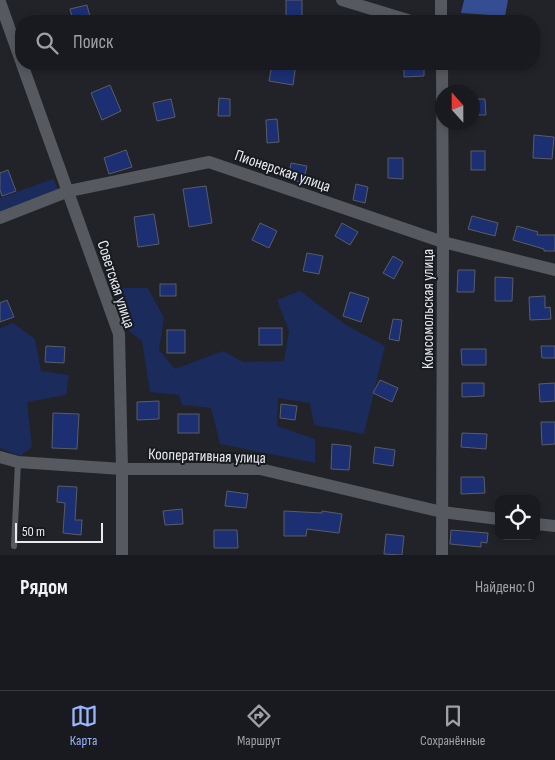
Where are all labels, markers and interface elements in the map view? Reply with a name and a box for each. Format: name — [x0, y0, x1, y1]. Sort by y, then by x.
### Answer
search box — [15, 15, 540, 70]
icon: search — [33, 29, 61, 57]
text: Поиск — [73, 31, 113, 54]
north arrow — [435, 85, 480, 130]
street label: Пионерская улица — [232, 146, 333, 197]
street label: Советская улица — [92, 238, 139, 331]
street label: Комсомольская улица — [419, 249, 438, 369]
street label: Кооперативная улица — [148, 445, 266, 468]
map controls — [495, 495, 540, 540]
button: locate — [495, 495, 540, 540]
scale bar — [15, 520, 102, 543]
text: 50 m — [22, 523, 45, 540]
text: Рядом — [20, 575, 68, 600]
text: Найдено: 0 — [475, 578, 535, 597]
tab: Карта — [70, 702, 98, 749]
tab: Маршрут — [237, 702, 281, 749]
tab: Сохранённые — [420, 702, 485, 749]

